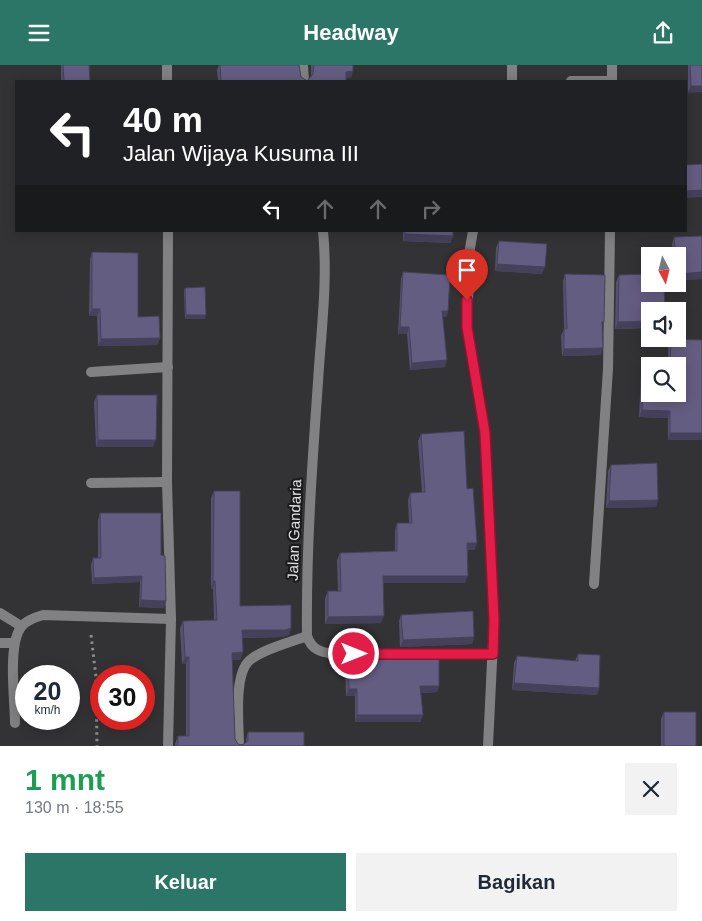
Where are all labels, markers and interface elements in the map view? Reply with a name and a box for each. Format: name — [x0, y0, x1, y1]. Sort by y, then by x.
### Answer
icon: menu — [25, 19, 53, 47]
icon: share — [649, 19, 677, 47]
text: Headway — [303, 20, 399, 45]
icon: left — [40, 100, 105, 165]
text: 40 m — [123, 100, 203, 139]
text: Jalan Wijaya Kusuma III — [123, 141, 359, 166]
icon: left — [258, 195, 286, 223]
icon: ahead — [311, 195, 339, 223]
icon: ahead — [364, 195, 392, 223]
icon: right — [417, 195, 445, 223]
north arrow — [641, 247, 686, 293]
map controls — [641, 247, 686, 402]
pin — [446, 249, 488, 300]
icon: arrive — [453, 256, 481, 284]
button: sound — [641, 302, 686, 347]
button: search — [641, 357, 686, 402]
street label: Jalan Gandaria — [284, 478, 304, 581]
position arrow — [327, 627, 379, 679]
speed limit sign: 30 — [90, 665, 155, 730]
text: 20 — [34, 677, 61, 705]
text: km/h — [34, 703, 61, 717]
text: 1 mnt — [25, 763, 105, 796]
button: close — [625, 763, 677, 815]
text: 130 m · 18:55 — [25, 799, 124, 816]
button: Keluar — [25, 853, 346, 911]
button: Bagikan — [356, 853, 677, 911]

